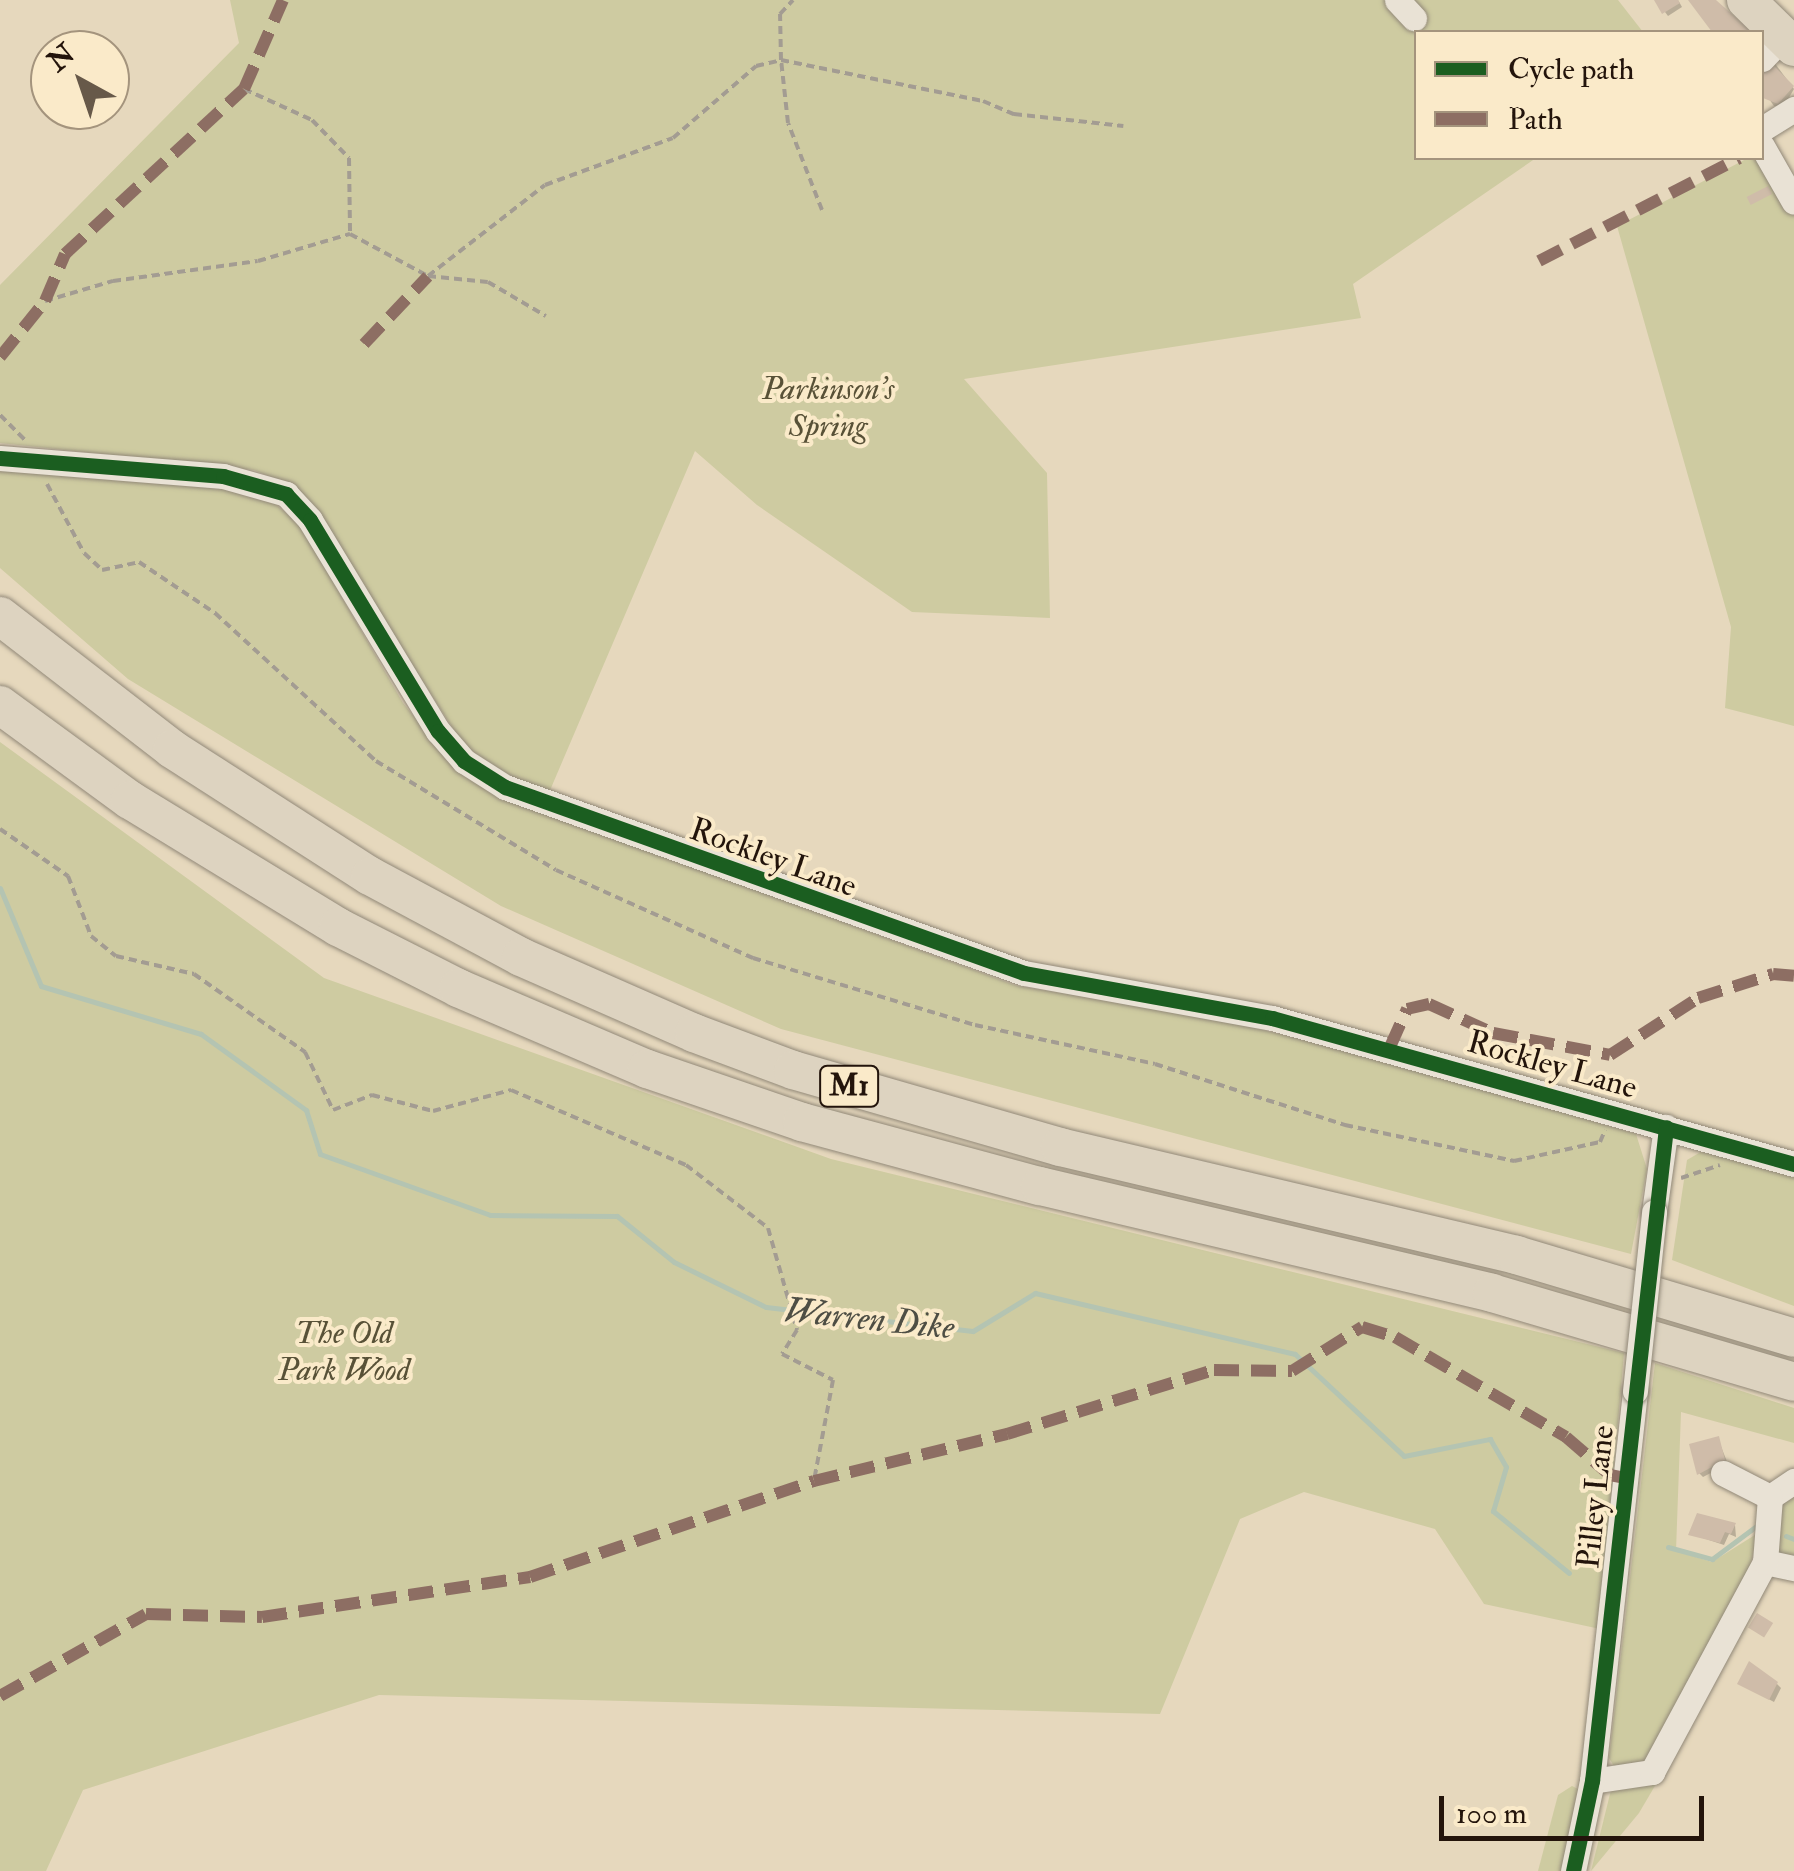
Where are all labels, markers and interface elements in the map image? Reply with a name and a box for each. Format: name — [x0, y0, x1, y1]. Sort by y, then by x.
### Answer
north arrow — [30, 30, 130, 130]
legend — [1414, 30, 1764, 160]
text: N — [41, 37, 83, 80]
text: Cycle path — [1508, 51, 1634, 88]
text: Path — [1508, 101, 1563, 138]
park label: Parkinson's Spring — [762, 371, 894, 446]
street label: Rockley Lane — [684, 810, 862, 906]
street label: Rockley Lane — [1463, 1022, 1641, 1108]
road number: M1 — [819, 1061, 879, 1111]
water label: Warren Dike — [782, 1289, 956, 1349]
park label: The Old Park Wood — [278, 1315, 410, 1390]
street label: Pilley Lane — [1569, 1423, 1623, 1571]
scale bar — [1444, 1776, 1709, 1838]
text: 100 m — [1456, 1795, 1527, 1832]

